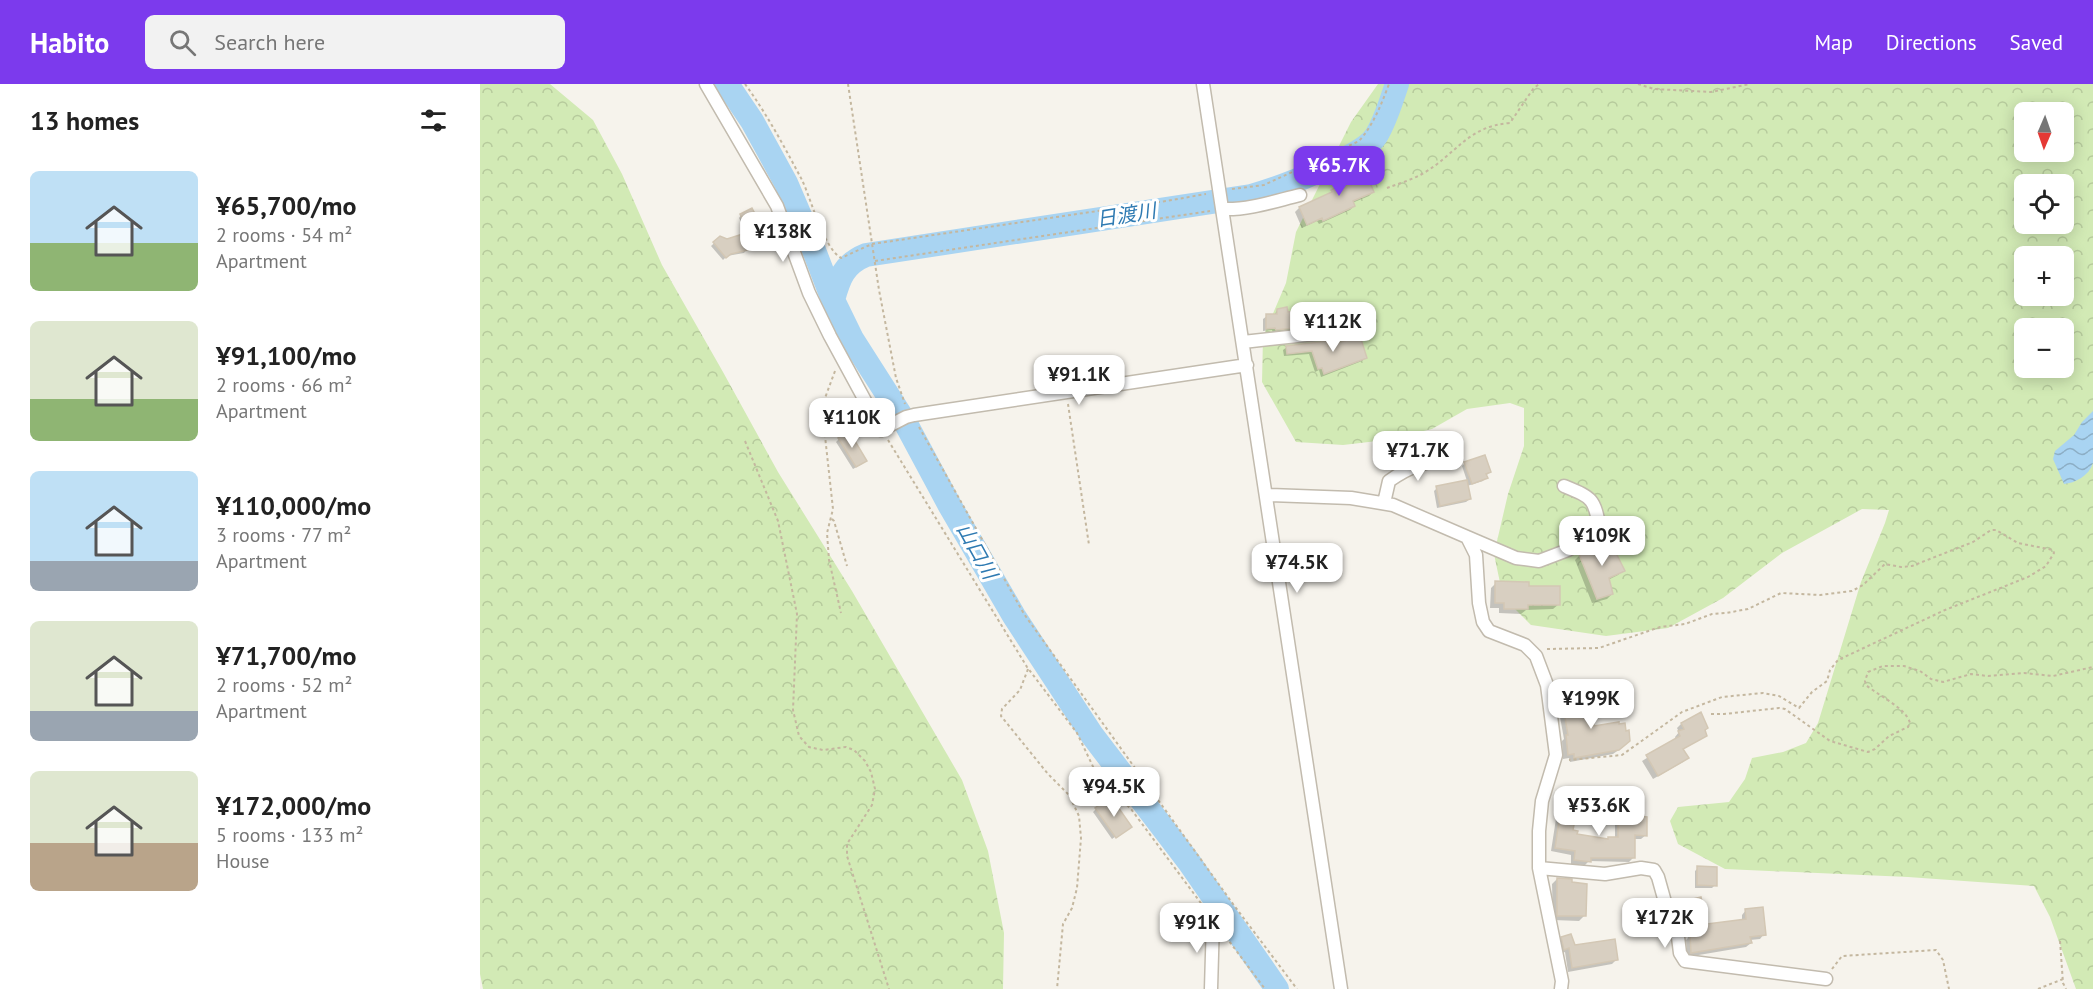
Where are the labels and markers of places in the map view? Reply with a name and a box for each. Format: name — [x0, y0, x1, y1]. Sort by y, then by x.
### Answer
pin: ¥65.7K — [1290, 146, 1388, 197]
pin: ¥138K — [741, 212, 825, 263]
pin: ¥112K — [1291, 302, 1375, 353]
pin: ¥91.1K — [1030, 355, 1128, 406]
pin: ¥110K — [810, 398, 894, 449]
pin: ¥71.7K — [1369, 431, 1467, 482]
pin: ¥109K — [1560, 516, 1644, 567]
pin: ¥74.5K — [1248, 543, 1346, 594]
pin: ¥199K — [1549, 679, 1633, 730]
pin: ¥94.5K — [1065, 767, 1163, 818]
pin: ¥53.6K — [1550, 786, 1648, 837]
pin: ¥172K — [1623, 898, 1707, 949]
pin: ¥91K — [1161, 903, 1233, 954]

